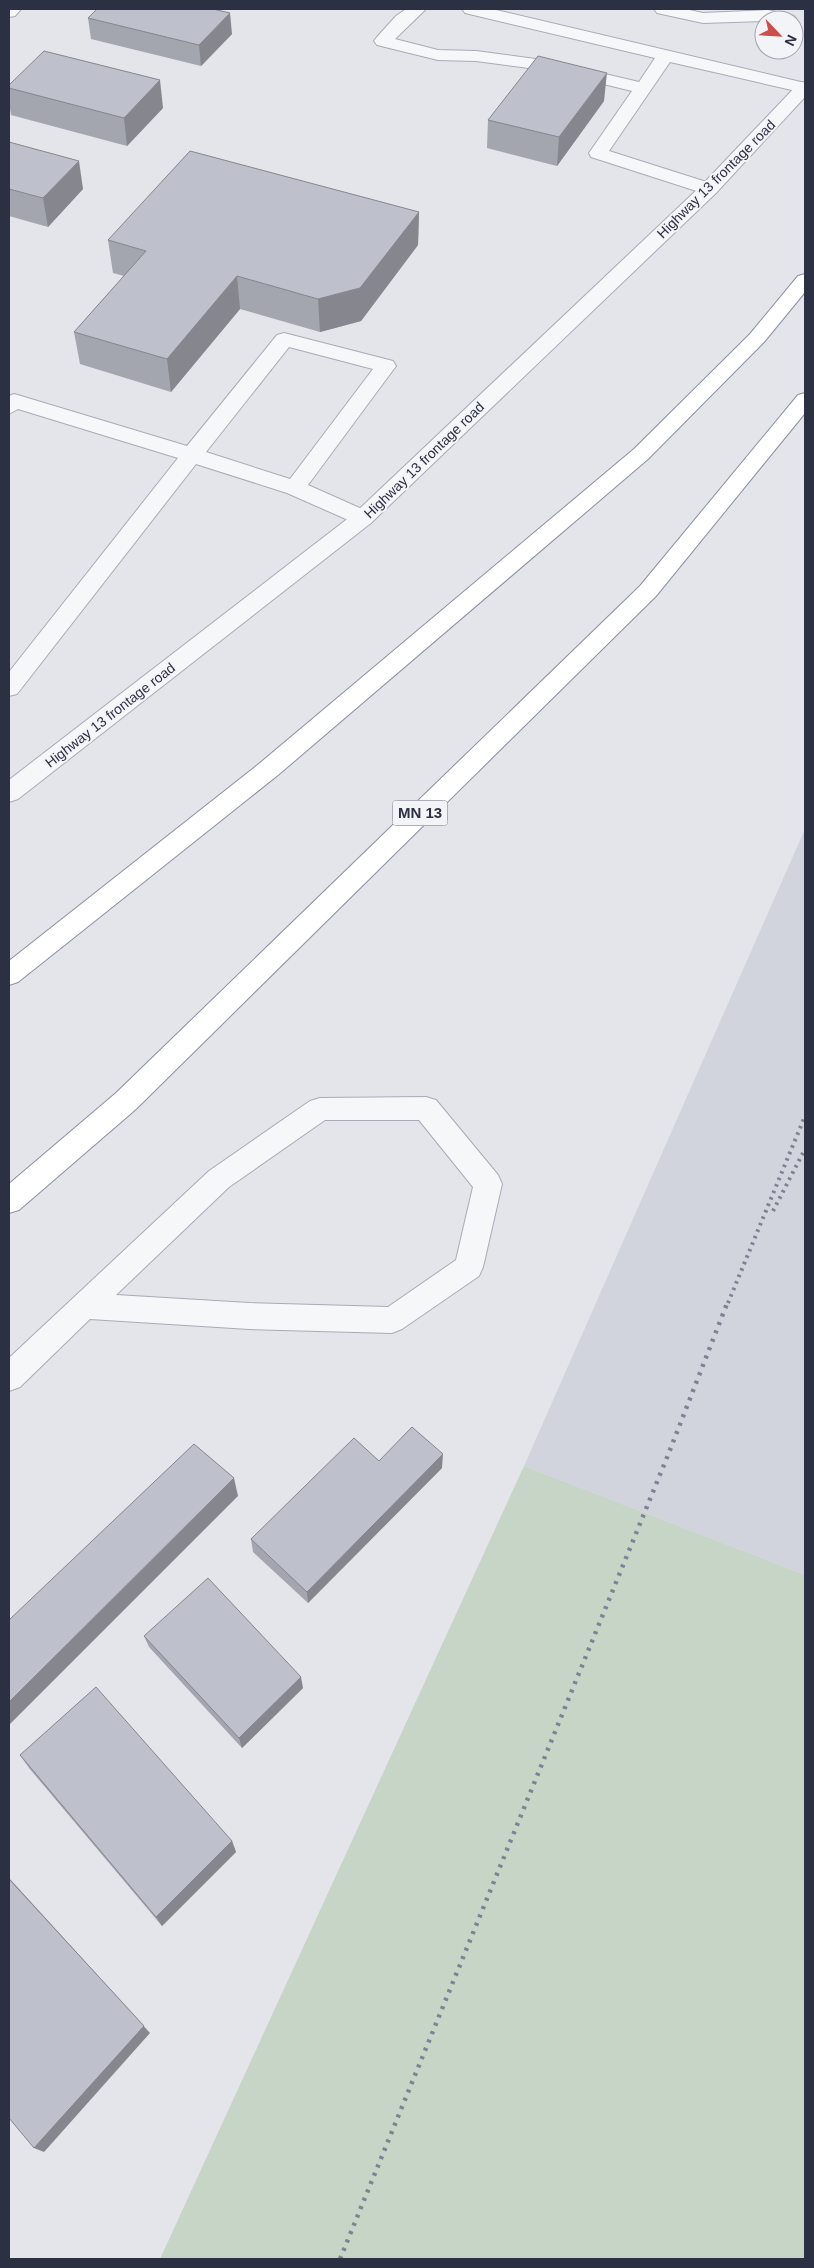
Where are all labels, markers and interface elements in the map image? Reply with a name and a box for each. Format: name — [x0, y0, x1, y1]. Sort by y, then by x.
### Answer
north arrow — [754, 10, 804, 60]
text: N — [781, 33, 800, 48]
street label: Highway 13 frontage road — [654, 117, 778, 241]
street label: Highway 13 frontage road — [361, 399, 487, 521]
street label: Highway 13 frontage road — [42, 659, 178, 771]
road number: MN 13 — [392, 800, 448, 826]

